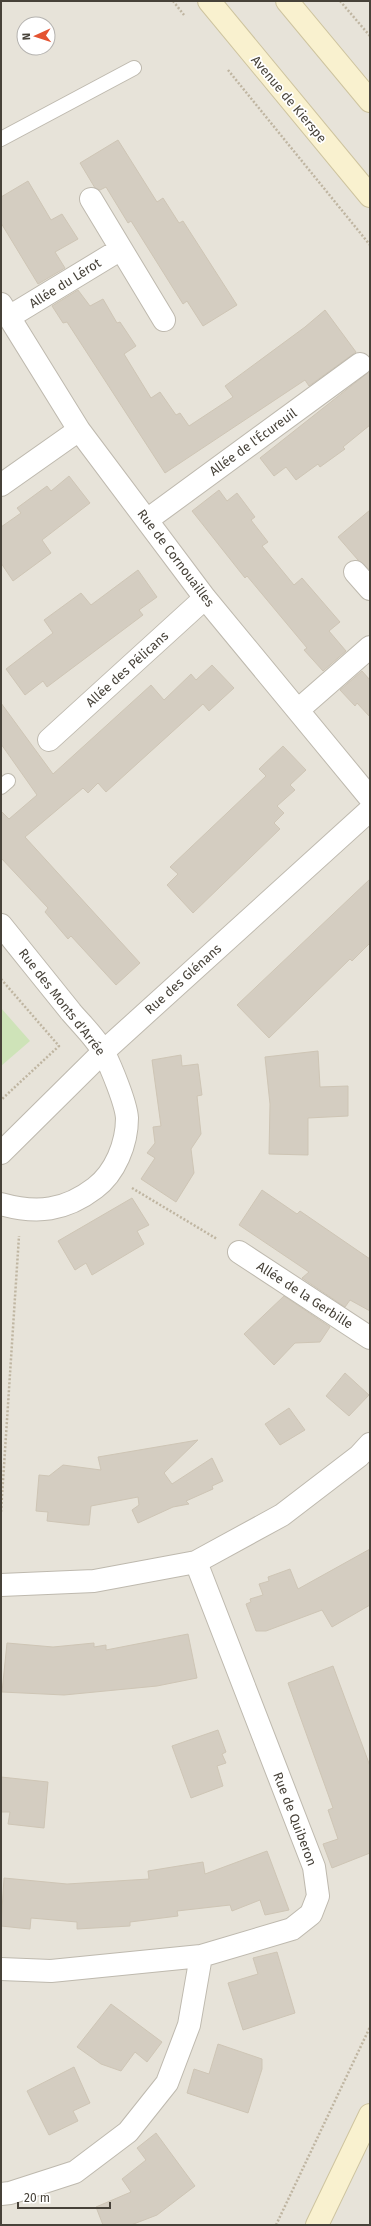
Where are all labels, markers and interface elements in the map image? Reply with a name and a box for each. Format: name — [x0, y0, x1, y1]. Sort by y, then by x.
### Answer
north arrow — [16, 16, 56, 56]
text: N — [20, 33, 33, 40]
street label: Avenue de Kierspe — [248, 52, 330, 146]
street label: Allée du Lérot — [26, 255, 104, 311]
street label: Allée de l'Écureuil — [206, 405, 300, 479]
street label: Rue de Cornouailles — [134, 506, 218, 610]
street label: Allée des Pélicans — [83, 628, 171, 710]
street label: Rue des Glénans — [142, 941, 224, 1017]
street label: Rue des Monts d'Arrée — [16, 946, 108, 1058]
street label: Allée de la Gerbille — [254, 1258, 356, 1332]
street label: Rue de Quiberon — [270, 1770, 320, 1868]
scale bar — [18, 2184, 110, 2210]
text: 20 m — [24, 2191, 50, 2205]

